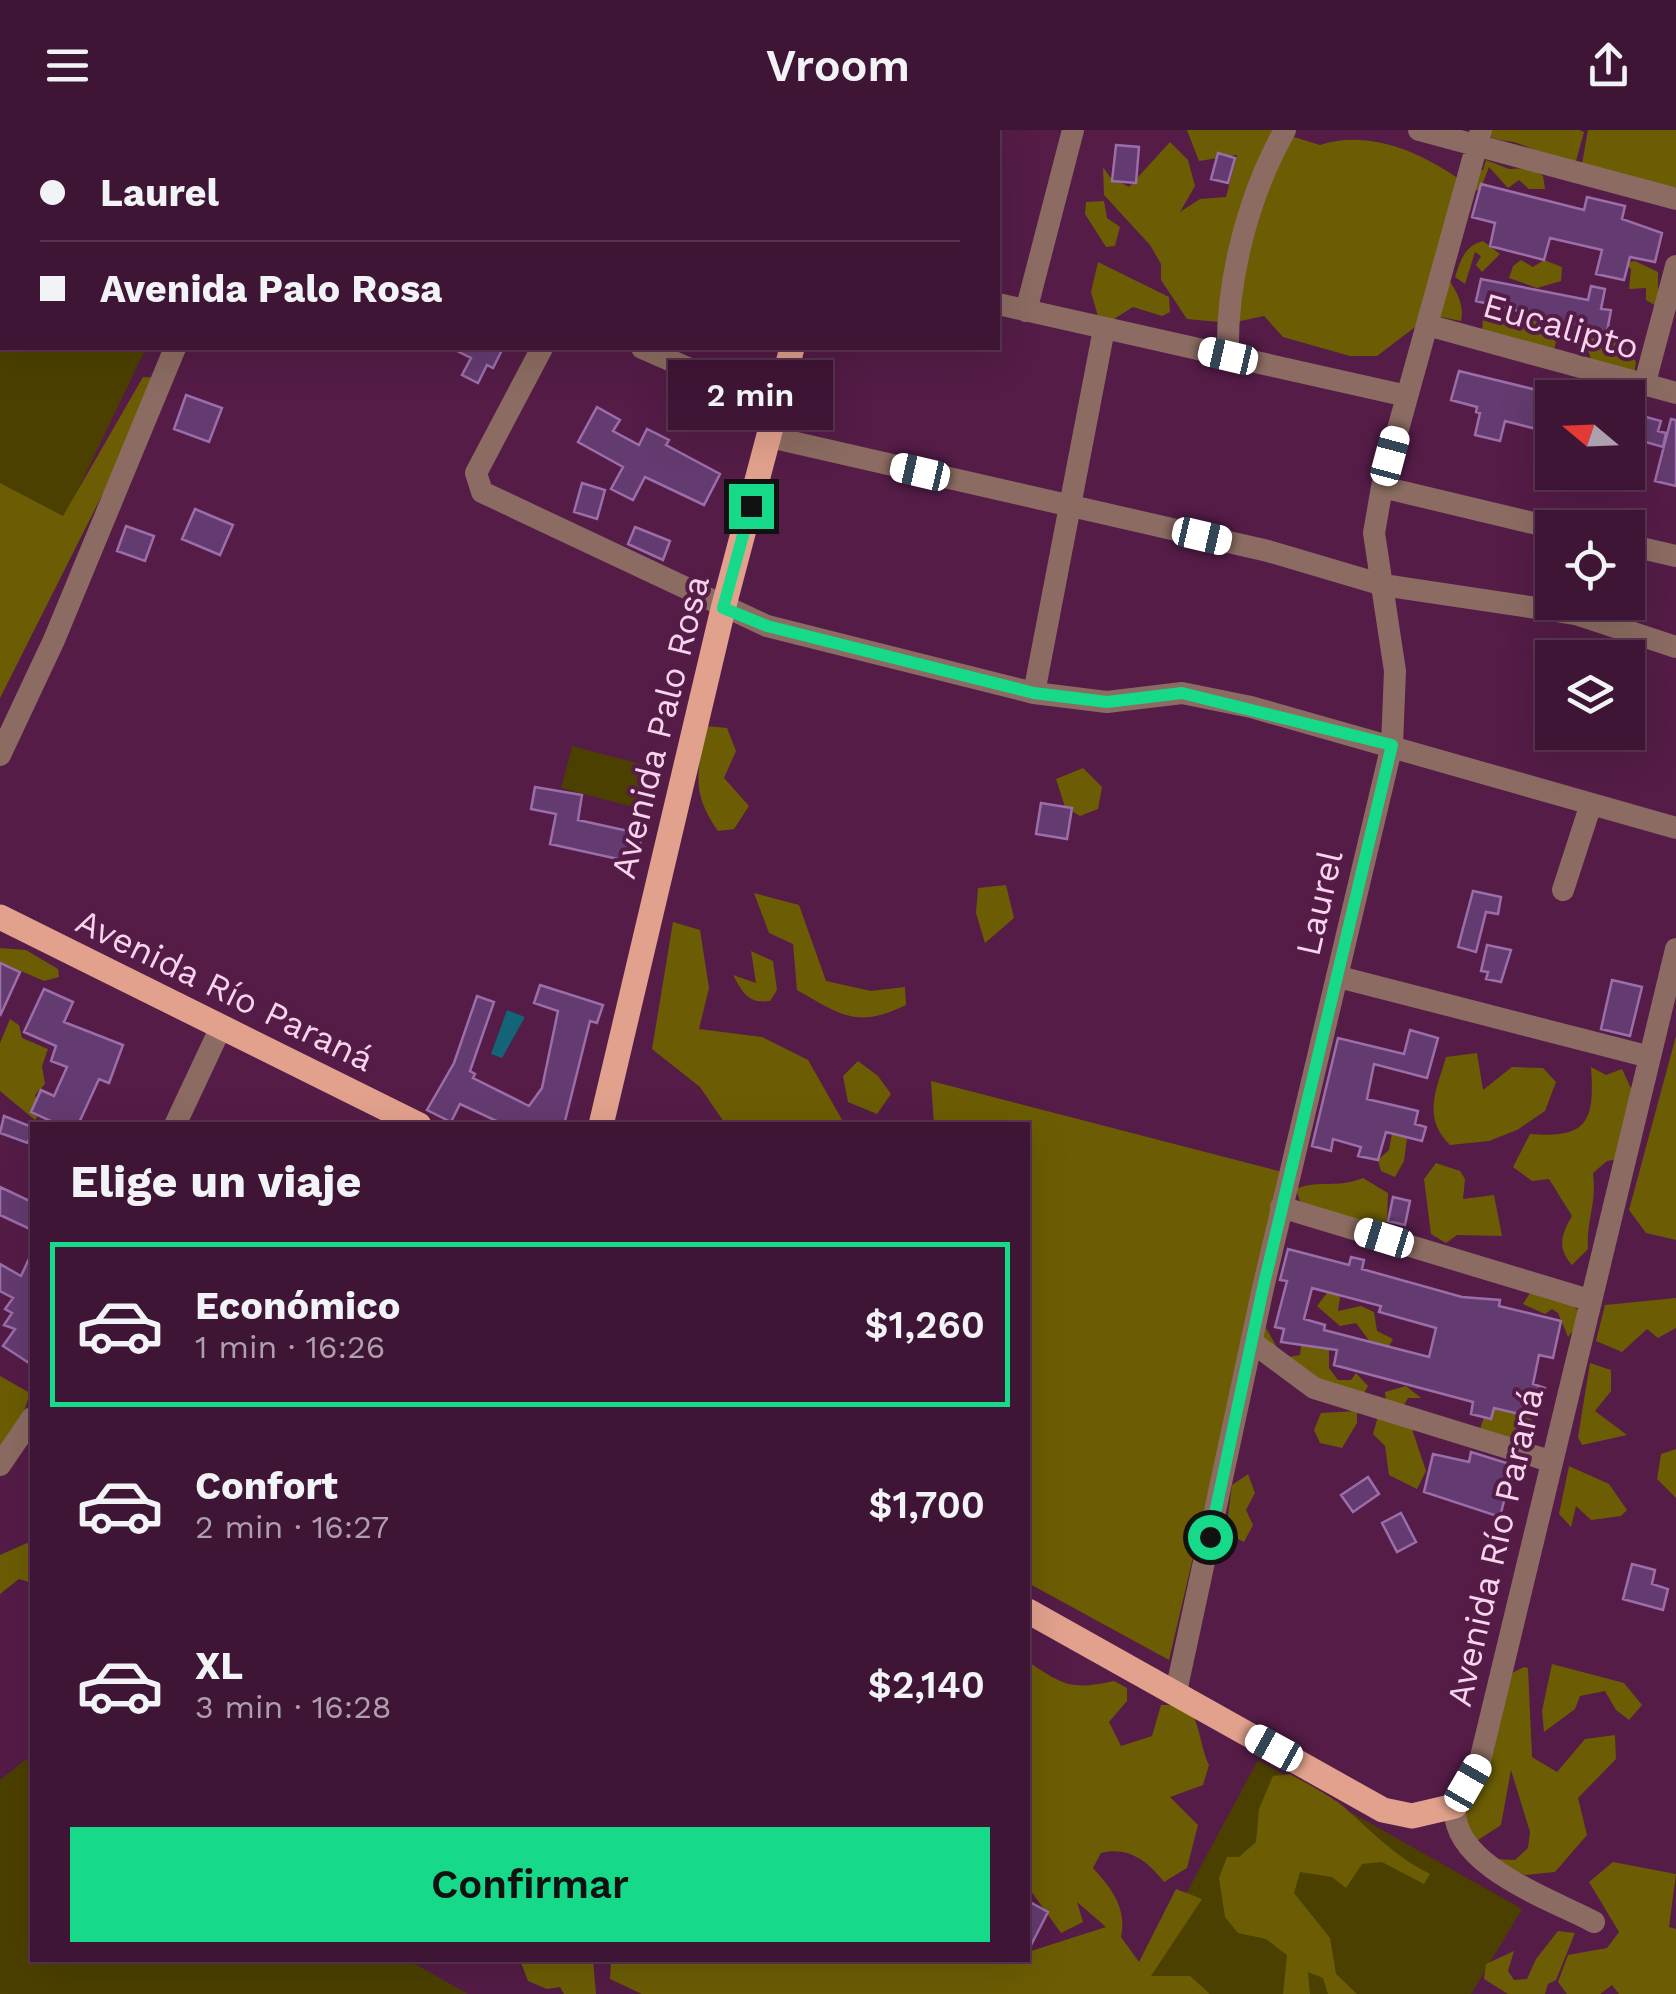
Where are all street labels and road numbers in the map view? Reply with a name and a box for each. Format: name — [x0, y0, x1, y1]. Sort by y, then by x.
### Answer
street label: Eucalipto — [1478, 284, 1644, 368]
street label: Avenida Palo Rosa — [602, 571, 718, 883]
street label: Laurel — [1287, 846, 1352, 960]
street label: Avenida Río Paraná — [69, 900, 381, 1080]
street label: Avenida Río Paraná — [1438, 1384, 1552, 1710]

